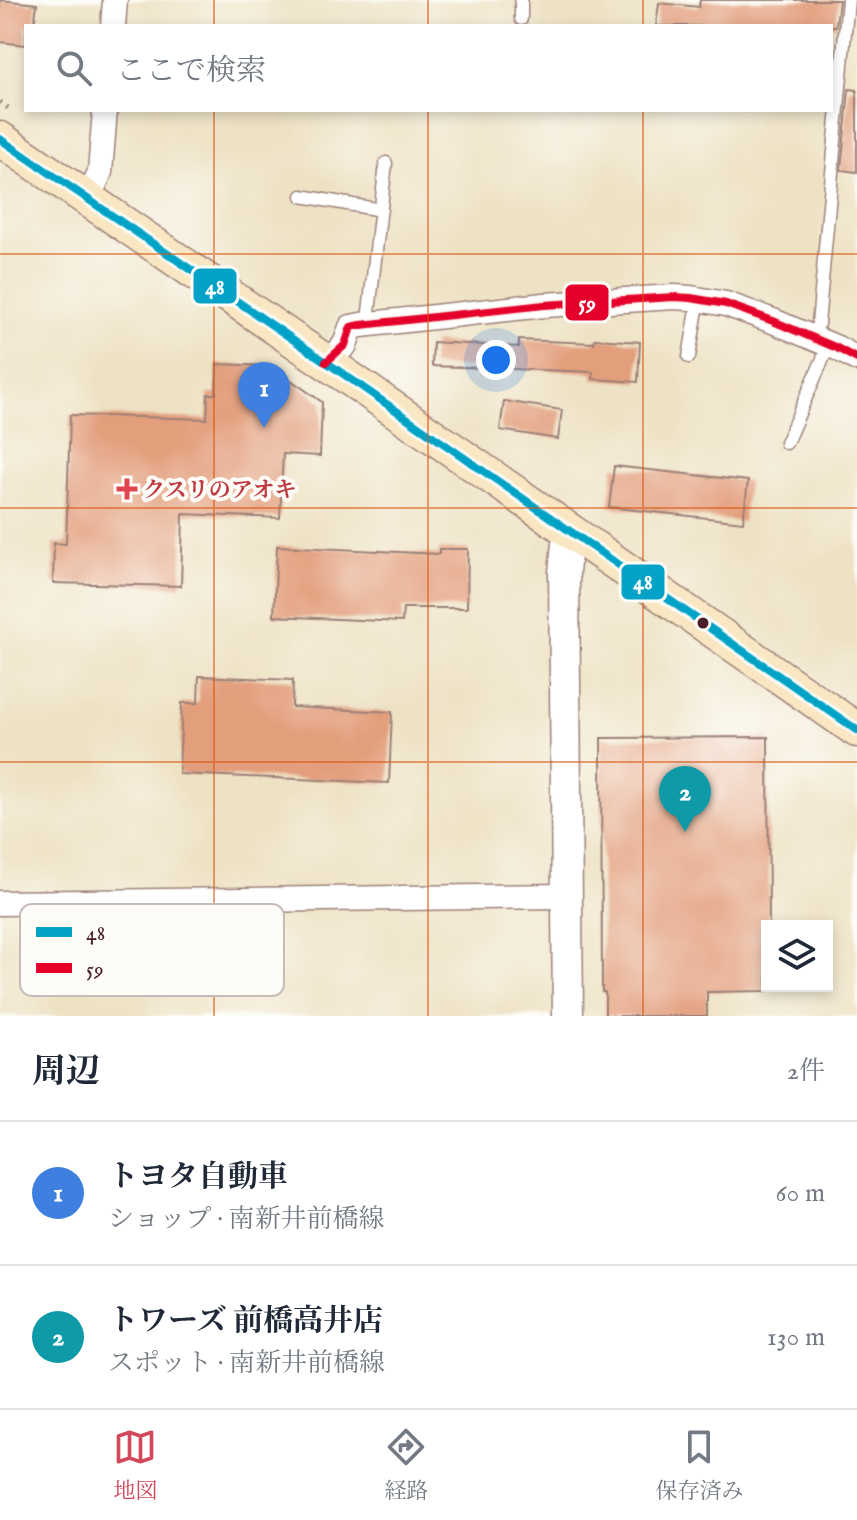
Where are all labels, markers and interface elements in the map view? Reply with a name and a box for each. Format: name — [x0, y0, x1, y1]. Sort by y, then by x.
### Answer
search box — [24, 24, 833, 112]
icon: search — [52, 46, 96, 90]
text: ここで検索 — [116, 53, 266, 91]
line badge: 48 — [192, 267, 238, 305]
text: 48 — [205, 274, 225, 302]
line badge: 59 — [564, 283, 610, 322]
text: 59 — [578, 290, 596, 318]
your location — [476, 340, 516, 380]
pin: 1 — [238, 362, 290, 428]
place label: クスリのアオキ — [143, 477, 297, 505]
marker: クスリのアオキ — [118, 480, 136, 498]
line badge: 48 — [620, 563, 666, 601]
text: 48 — [633, 569, 653, 597]
unlabelled marker — [695, 615, 711, 631]
pin: 2 — [659, 766, 711, 832]
legend — [20, 904, 284, 996]
text: 48 — [86, 920, 105, 948]
map controls — [761, 920, 833, 992]
button: layers — [761, 920, 833, 992]
text: 59 — [86, 956, 104, 984]
text: 周辺 — [32, 1051, 100, 1094]
text: 2件 — [787, 1055, 825, 1088]
text: トヨタ自動車 — [108, 1159, 288, 1197]
text: 1 — [53, 1177, 63, 1210]
text: 60 m — [776, 1177, 825, 1210]
text: ショップ · 南新井前橋線 — [108, 1203, 385, 1236]
text: トワーズ 前橋高井店 — [108, 1303, 383, 1341]
text: 2 — [52, 1321, 64, 1354]
text: 130 m — [767, 1321, 825, 1354]
text: スポット · 南新井前橋線 — [108, 1347, 385, 1380]
tab: 地図 — [113, 1425, 158, 1506]
tab: 経路 — [384, 1425, 429, 1506]
tab: 保存済み — [655, 1425, 744, 1506]

